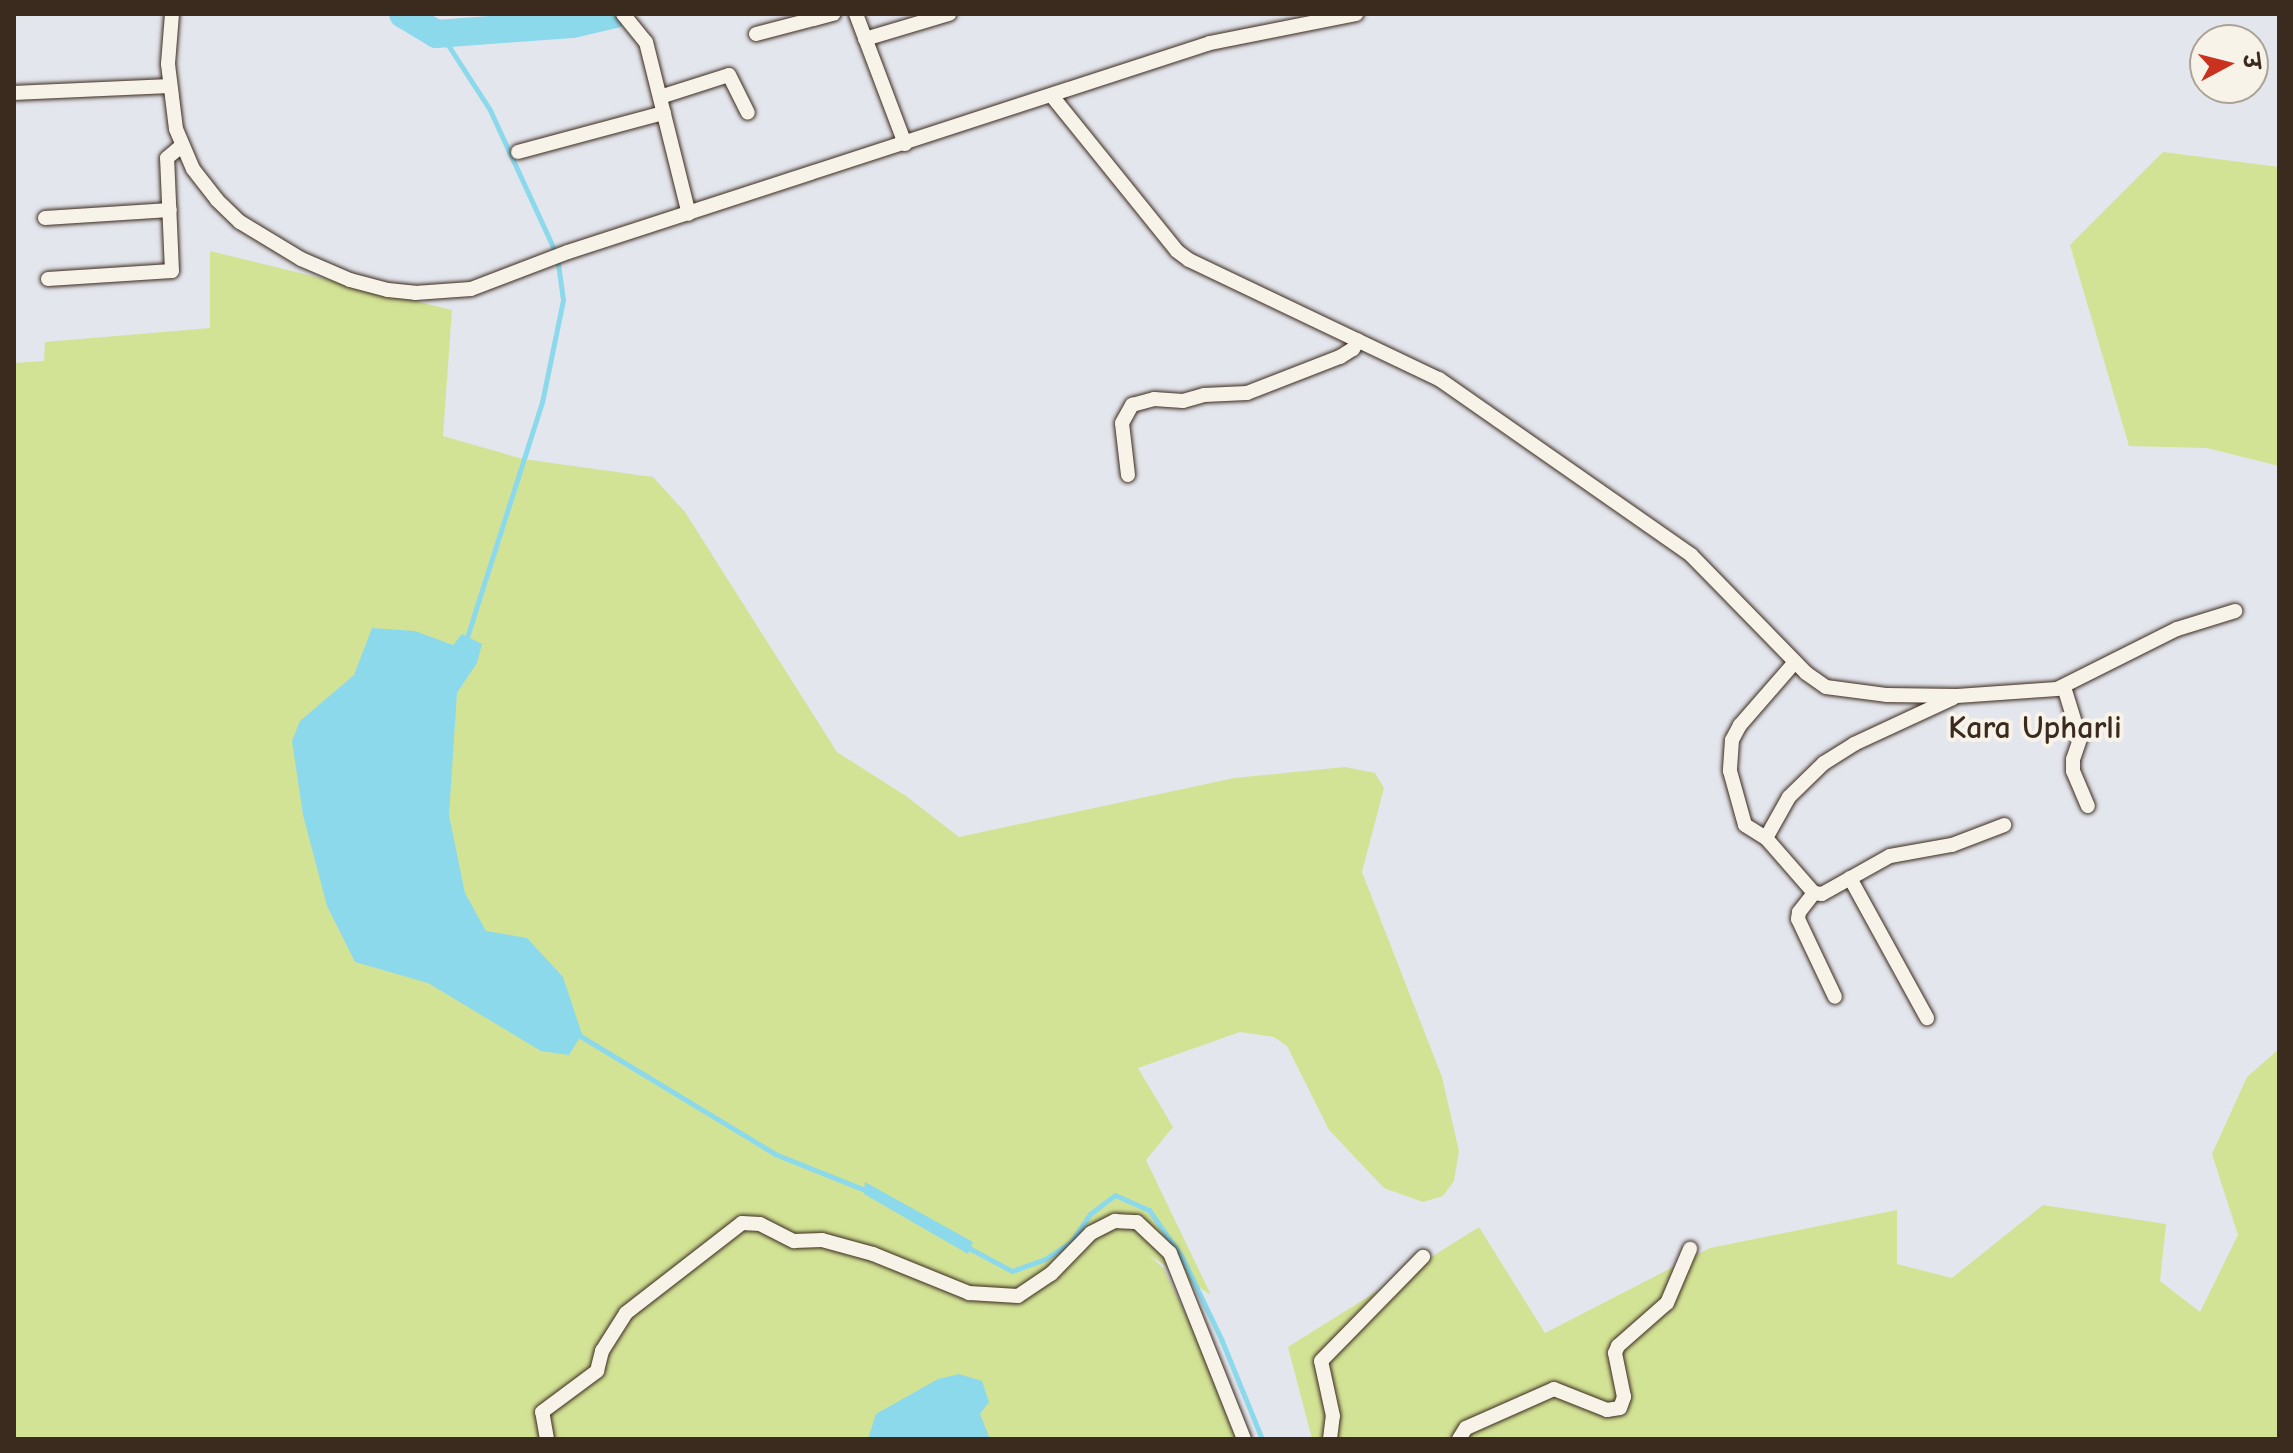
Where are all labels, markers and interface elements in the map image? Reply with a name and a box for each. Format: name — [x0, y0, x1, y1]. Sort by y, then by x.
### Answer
north arrow — [2189, 24, 2269, 104]
text: उ — [2237, 52, 2265, 70]
district label: Kara Upharli — [1948, 709, 2122, 747]

